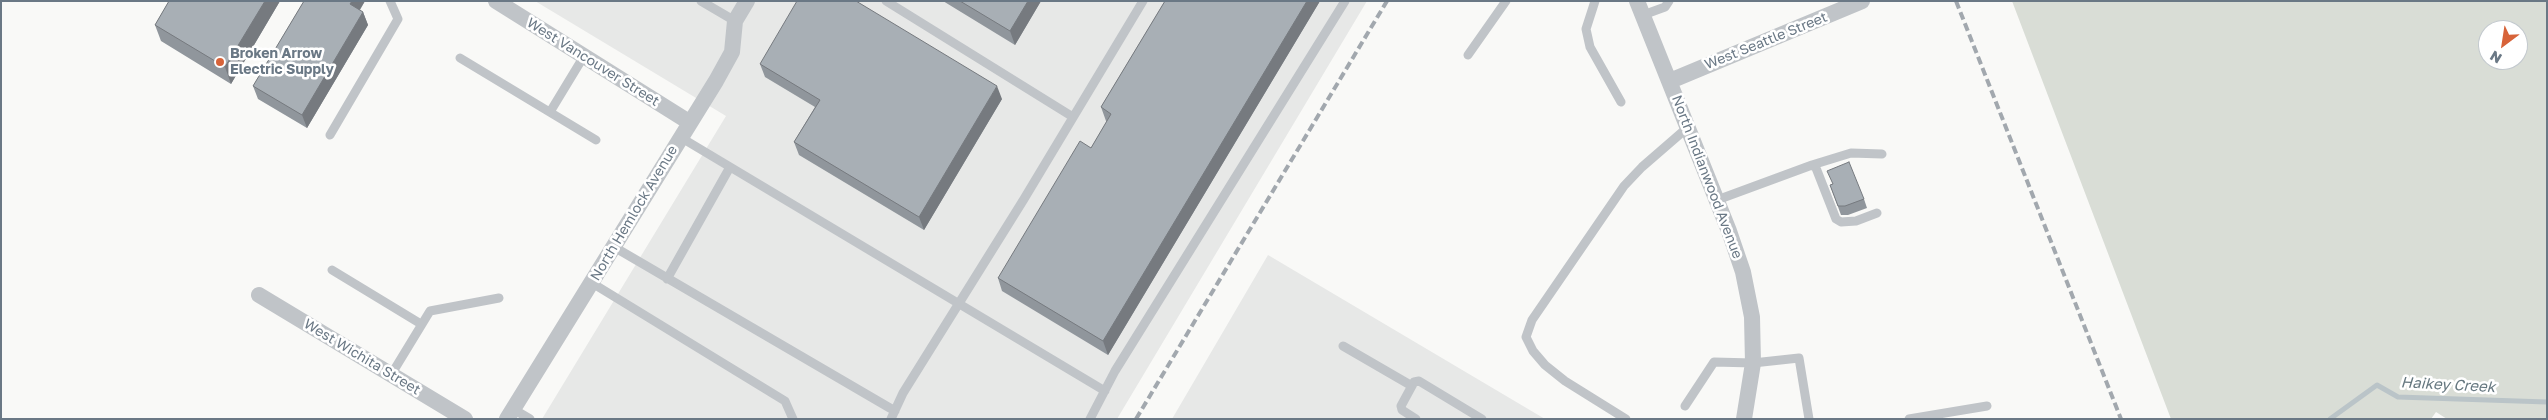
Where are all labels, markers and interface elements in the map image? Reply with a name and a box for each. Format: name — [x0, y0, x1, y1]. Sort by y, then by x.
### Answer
street label: West Seattle Street — [1702, 9, 1830, 73]
street label: West Vancouver Street — [524, 14, 662, 110]
north arrow — [2478, 20, 2528, 70]
place label: Broken Arrow Electric Supply — [230, 46, 334, 78]
text: N — [2487, 47, 2504, 67]
marker: Broken Arrow Electric Supply — [214, 56, 226, 68]
street label: North Indianwood Avenue — [1668, 93, 1746, 261]
street label: North Hemlock Avenue — [587, 142, 681, 284]
street label: West Wichita Street — [301, 316, 423, 398]
water label: Haikey Creek — [2400, 374, 2496, 396]

